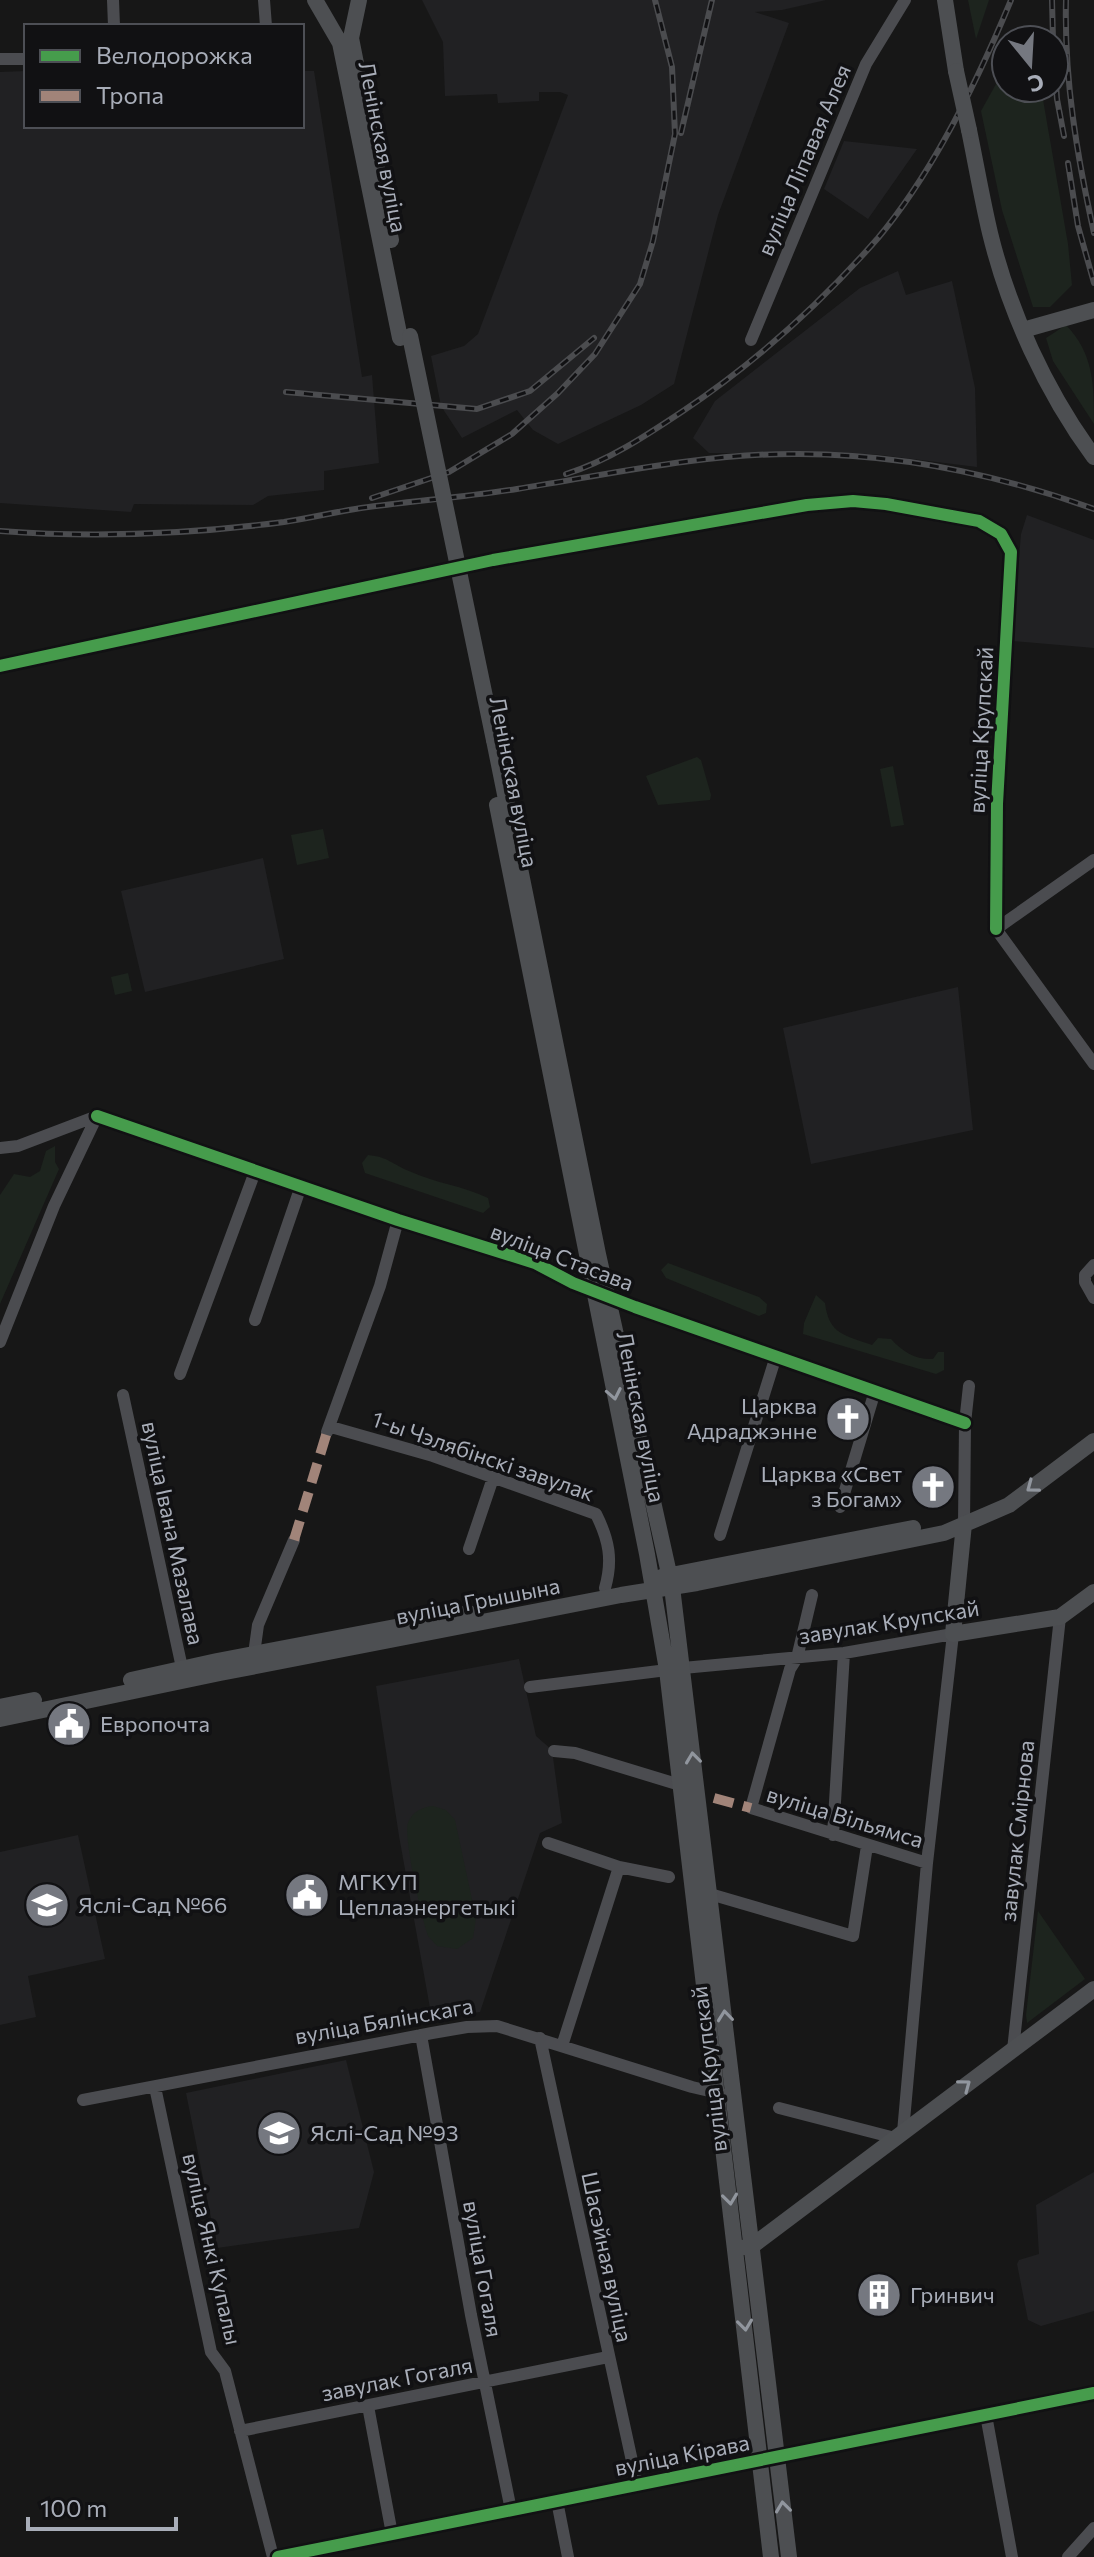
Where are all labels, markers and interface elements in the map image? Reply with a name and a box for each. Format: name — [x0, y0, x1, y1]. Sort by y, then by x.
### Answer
legend — [24, 24, 304, 128]
north arrow — [990, 24, 1070, 104]
text: Велодорожка — [96, 40, 253, 69]
street label: Ленінская вуліца — [354, 59, 413, 235]
street label: вуліца Ліпавая Алея — [751, 60, 856, 259]
text: С — [1025, 68, 1048, 99]
text: Тропа — [96, 80, 164, 109]
street label: вуліца Крупскай — [963, 646, 998, 814]
street label: Ленінская вуліца — [485, 694, 544, 870]
street label: вуліца Стасава — [487, 1217, 637, 1296]
street label: Ленінская вуліца — [612, 1329, 671, 1505]
one-way arrow — [605, 1386, 622, 1400]
place label: Царква Адраджэнне — [687, 1392, 817, 1444]
church icon: Царква Адраджэнне — [824, 1395, 872, 1443]
street label: 1-ы Чэлябінскі завулак — [369, 1405, 598, 1506]
street label: вуліца Iвана Мазалава — [137, 1419, 210, 1647]
place label: Царква «Свет з Богам» — [761, 1460, 902, 1512]
church icon: Царква «Свет з Богам» — [909, 1463, 957, 1511]
one-way arrow — [1026, 1478, 1040, 1492]
street label: вуліца Грышына — [394, 1571, 562, 1630]
street label: завулак Крупскай — [797, 1594, 981, 1649]
public building icon: Европочта — [45, 1700, 93, 1748]
place label: Европочта — [100, 1710, 210, 1737]
street label: завулак Смірнова — [994, 1739, 1039, 1923]
one-way arrow — [685, 1751, 702, 1765]
street label: вуліца Вільямса — [764, 1780, 927, 1853]
place label: МГКУП Цеплаэнергетыкі — [338, 1868, 516, 1920]
public building icon: МГКУП Цеплаэнергетыкі — [283, 1871, 331, 1919]
school or university icon: Яслі-Сад №66 — [23, 1881, 71, 1929]
place label: Яслі-Сад №66 — [78, 1891, 227, 1918]
street label: вуліца Крупскай — [685, 1985, 732, 2154]
street label: вуліца Бялінскага — [293, 1992, 475, 2049]
one-way arrow — [716, 2009, 733, 2022]
one-way arrow — [957, 2081, 971, 2095]
school or university icon: Яслі-Сад №93 — [255, 2109, 303, 2157]
place label: Яслі-Сад №93 — [310, 2119, 458, 2146]
street label: вуліца Янкі Купалы — [177, 2150, 248, 2347]
street label: Шасэйная вуліца — [576, 2169, 639, 2345]
one-way arrow — [721, 2192, 738, 2206]
street label: вуліца Гогаля — [458, 2198, 509, 2339]
building icon: Гринвич — [855, 2271, 903, 2319]
place label: Гринвич — [910, 2281, 995, 2308]
one-way arrow — [737, 2319, 754, 2332]
street label: завулак Гогаля — [319, 2351, 475, 2406]
street label: вуліца Кірава — [612, 2428, 752, 2481]
scale bar — [28, 2481, 176, 2531]
text: 100 m — [40, 2493, 107, 2522]
one-way arrow — [775, 2500, 792, 2514]

